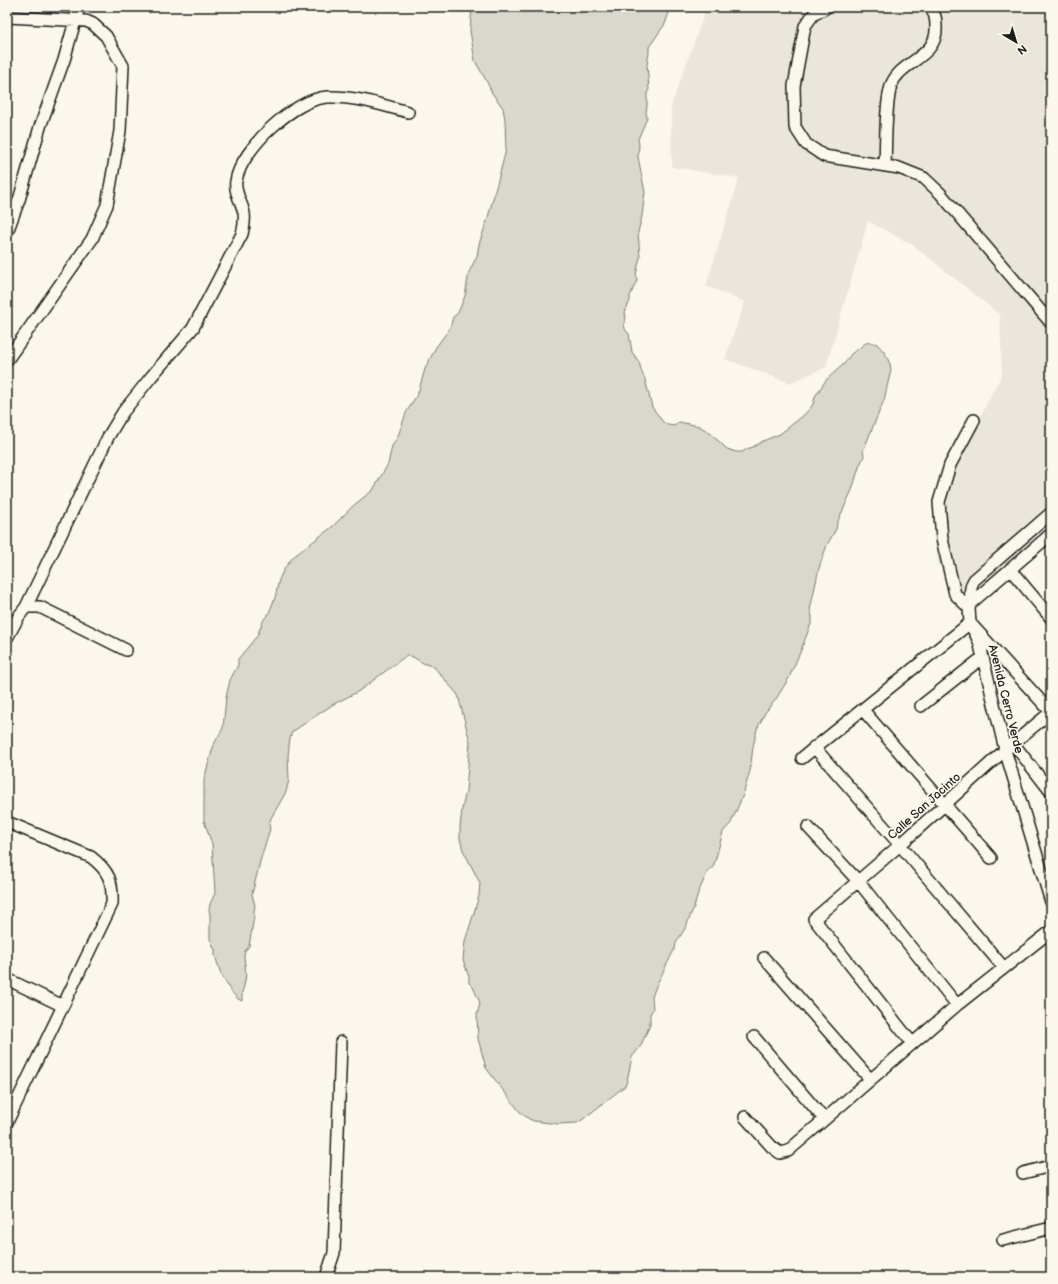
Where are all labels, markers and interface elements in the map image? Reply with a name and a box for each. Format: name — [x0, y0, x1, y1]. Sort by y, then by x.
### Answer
north arrow — [996, 22, 1036, 62]
text: N — [1015, 42, 1029, 57]
street label: Avenida Cerro Verde — [985, 643, 1026, 755]
street label: Calle San Jacinto — [885, 770, 964, 843]

